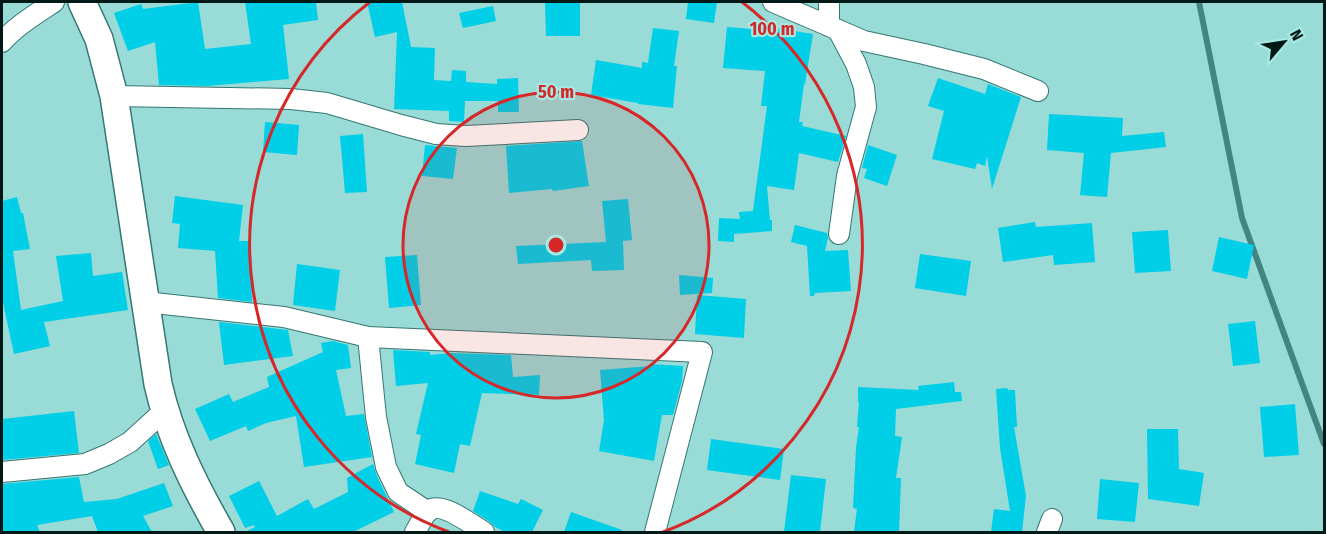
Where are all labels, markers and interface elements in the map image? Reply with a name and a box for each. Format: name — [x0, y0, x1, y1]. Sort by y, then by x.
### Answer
north arrow — [1254, 12, 1314, 72]
text: 100 m — [750, 18, 794, 40]
text: N — [1286, 26, 1307, 44]
text: 50 m — [538, 81, 574, 103]
centre of rings — [546, 235, 566, 255]

